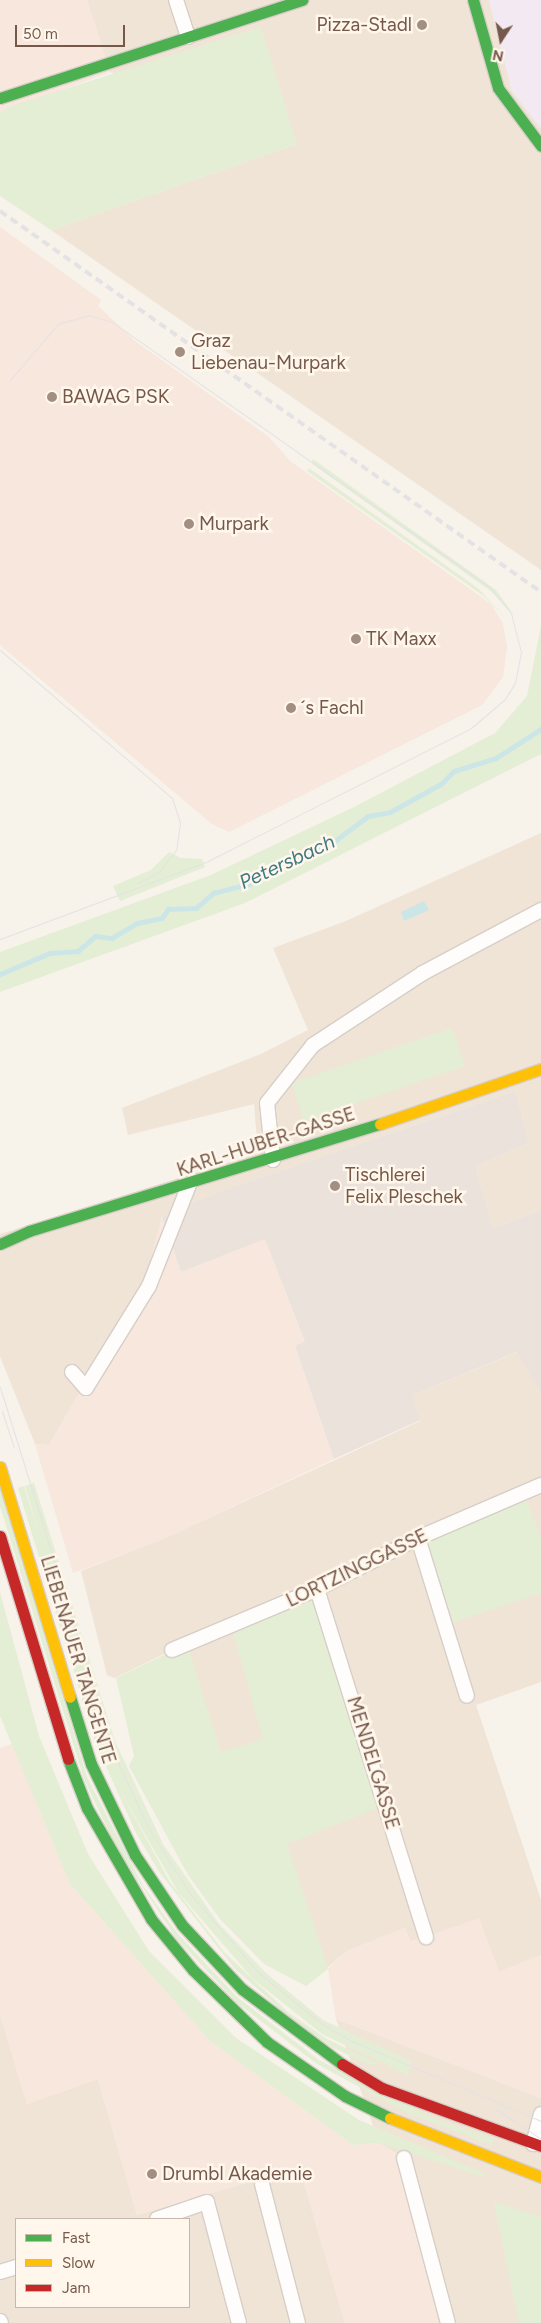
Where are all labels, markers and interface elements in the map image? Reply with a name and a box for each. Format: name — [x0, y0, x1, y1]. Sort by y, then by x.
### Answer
place label: Pizza-Stadl — [317, 14, 412, 36]
scale bar — [18, 15, 128, 47]
north arrow — [476, 15, 526, 65]
marker: Pizza-Stadl — [416, 19, 428, 31]
text: 50 m — [23, 25, 58, 43]
text: N — [491, 46, 505, 65]
place label: Graz Liebenau-Murpark — [191, 330, 346, 374]
marker: Graz Liebenau-Murpark — [173, 345, 187, 359]
place label: BAWAG PSK — [62, 386, 169, 408]
marker: BAWAG PSK — [46, 391, 58, 403]
place label: Murpark — [199, 513, 269, 535]
marker: Murpark — [183, 518, 195, 530]
place label: TK Maxx — [366, 628, 437, 650]
marker: TK Maxx — [350, 633, 362, 645]
place label: ´s Fachl — [301, 697, 364, 719]
marker: ´s Fachl — [285, 702, 297, 714]
water label: Petersbach — [235, 829, 339, 895]
street label: KARL-HUBER-GASSE — [174, 1102, 358, 1182]
place label: Tischlerei Felix Pleschek — [345, 1164, 463, 1208]
marker: Tischlerei Felix Pleschek — [329, 1180, 341, 1192]
street label: LORTZINGGASSE — [282, 1524, 432, 1612]
street label: LIEBENAUER TANGENTE — [35, 1553, 121, 1767]
street label: MENDELGASSE — [342, 1694, 404, 1832]
place label: Drumbl Akademie — [162, 2163, 312, 2185]
marker: Drumbl Akademie — [146, 2168, 158, 2180]
legend — [15, 2218, 190, 2308]
text: Fast — [62, 2229, 90, 2247]
text: Slow — [62, 2254, 95, 2272]
text: Jam — [62, 2279, 90, 2297]

